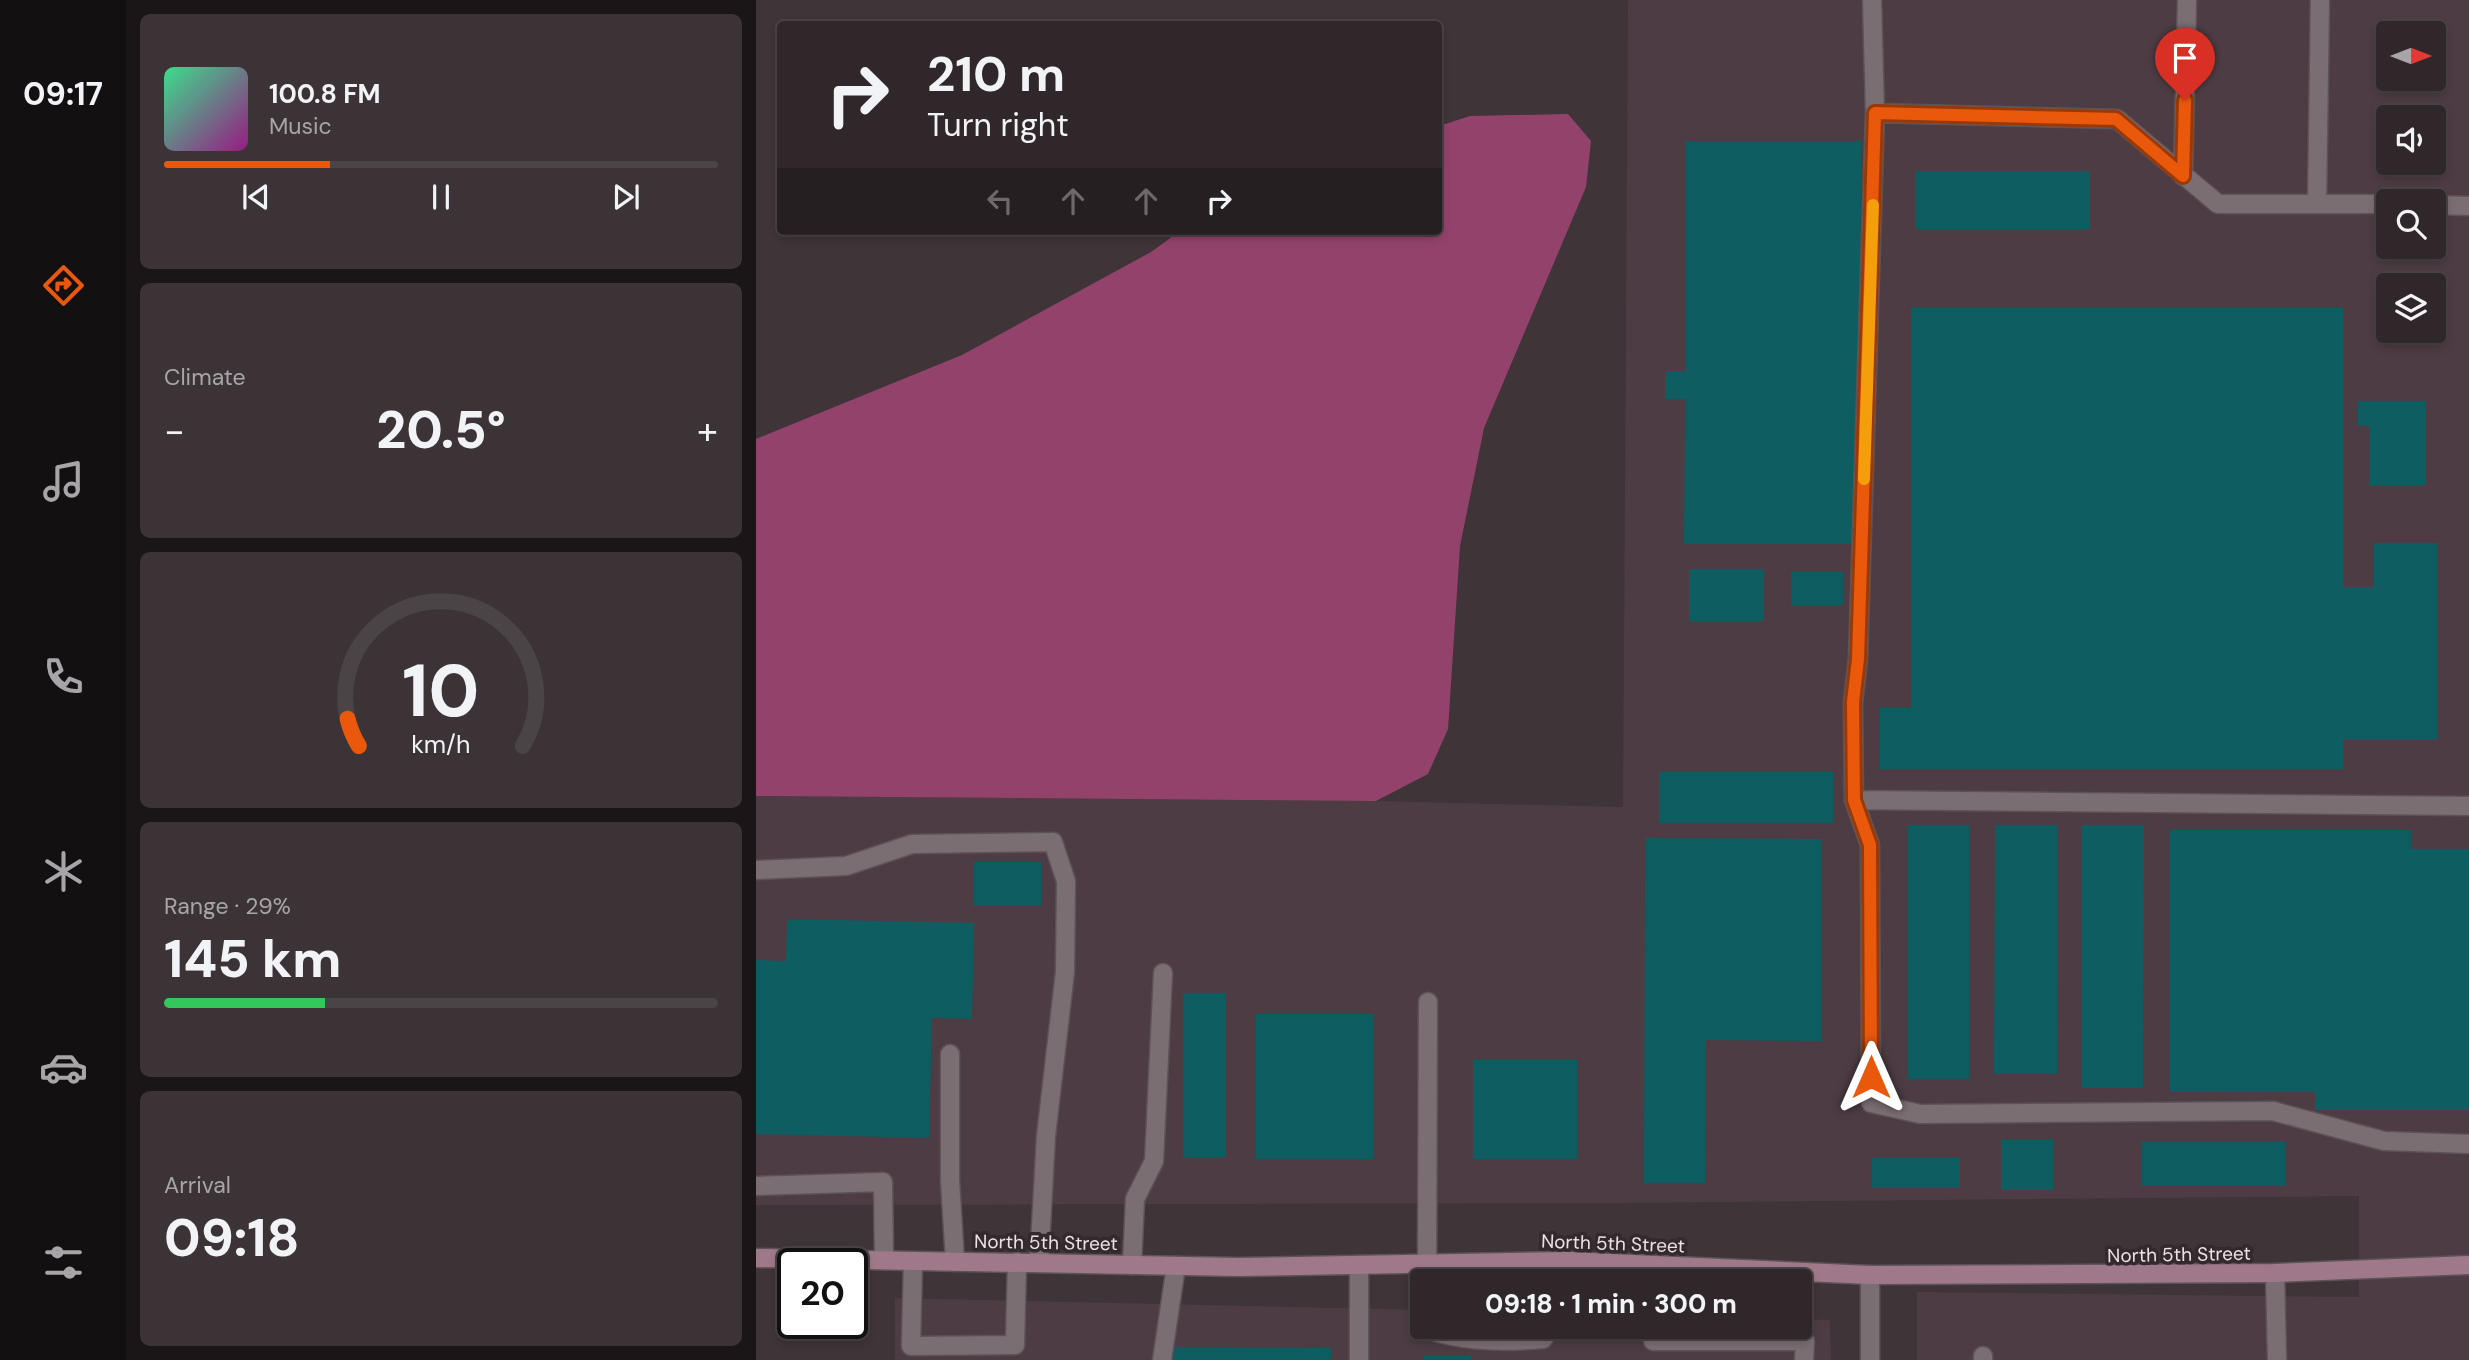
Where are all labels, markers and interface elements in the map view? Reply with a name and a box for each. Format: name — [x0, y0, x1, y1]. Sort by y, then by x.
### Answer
north arrow — [2376, 21, 2446, 91]
map controls — [2376, 21, 2446, 343]
pin — [2155, 28, 2215, 100]
icon: arrive — [2166, 39, 2204, 77]
text: 210 m — [927, 42, 1065, 106]
icon: right — [812, 49, 903, 140]
text: 09:17 — [23, 73, 103, 115]
text: 100.8 FM — [269, 77, 381, 111]
text: Turn right — [927, 104, 1069, 146]
button: sound — [2376, 105, 2446, 175]
text: Music — [269, 111, 332, 141]
icon: previous — [237, 178, 275, 216]
icon: pause — [422, 178, 460, 216]
icon: next — [607, 178, 645, 216]
icon: left — [981, 182, 1019, 220]
icon: ahead — [1054, 182, 1092, 220]
icon: ahead — [1127, 182, 1165, 220]
icon: right — [1200, 182, 1238, 220]
button: search — [2376, 189, 2446, 259]
icon: directions — [39, 261, 88, 310]
button: layers — [2376, 273, 2446, 343]
text: Climate — [164, 362, 246, 392]
text: 20.5° — [376, 396, 506, 464]
text: − — [164, 406, 185, 456]
text: + — [697, 406, 718, 456]
icon: music — [39, 457, 88, 506]
text: 10 — [402, 644, 480, 739]
icon: phone — [39, 652, 88, 701]
text: km/h — [411, 728, 471, 761]
icon: climate — [39, 847, 88, 896]
text: Range · 29% — [164, 891, 291, 921]
text: 145 km — [164, 925, 341, 993]
position arrow — [1834, 1040, 1908, 1114]
icon: car — [39, 1043, 88, 1092]
text: Arrival — [164, 1170, 231, 1200]
text: 09:18 — [164, 1204, 299, 1272]
street label: North 5th Street — [1541, 1228, 1685, 1258]
street label: North 5th Street — [974, 1229, 1118, 1256]
icon: filters — [39, 1238, 88, 1287]
street label: North 5th Street — [2107, 1241, 2251, 1268]
speed limit sign: 20 — [777, 1248, 868, 1339]
text: 09:18 · 1 min · 300 m — [1485, 1287, 1737, 1321]

